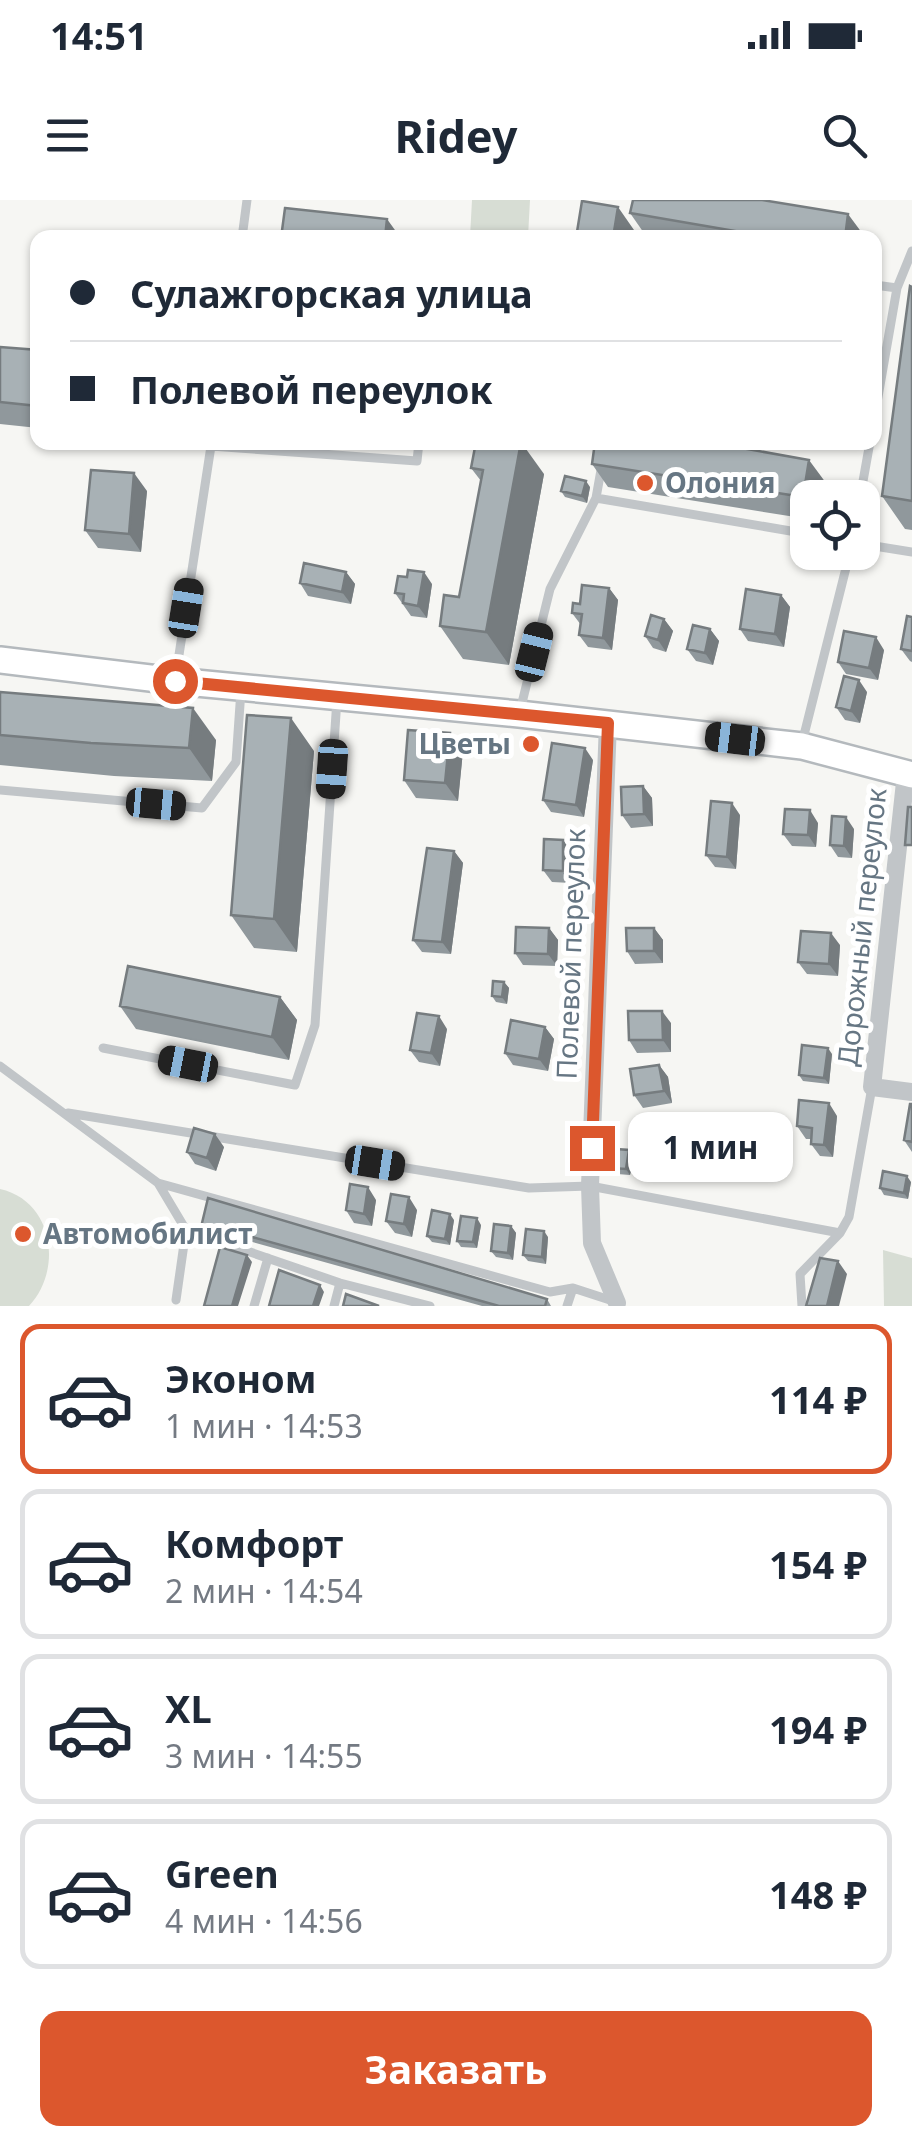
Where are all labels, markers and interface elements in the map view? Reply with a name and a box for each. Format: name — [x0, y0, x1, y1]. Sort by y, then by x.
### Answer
text: 14:51 — [50, 9, 148, 61]
text: Ridey — [394, 105, 518, 166]
icon: menu — [40, 108, 95, 163]
icon: search — [817, 108, 872, 163]
text: Сулажгорская улица — [130, 267, 533, 319]
text: Полевой переулок — [130, 363, 493, 415]
place label: Олония — [665, 463, 776, 501]
marker: Олония — [634, 472, 656, 494]
map controls — [790, 480, 880, 570]
button: locate — [790, 480, 880, 570]
car — [166, 576, 206, 640]
car — [512, 619, 556, 685]
route start — [153, 659, 198, 704]
car — [703, 720, 767, 758]
place label: Цветы — [418, 724, 511, 762]
marker: Цветы — [520, 733, 542, 755]
car — [315, 738, 349, 800]
car — [125, 786, 187, 822]
street label: Дорожный переулок — [828, 786, 895, 1068]
street label: Полевой переулок — [547, 828, 593, 1080]
car — [156, 1044, 220, 1084]
callout: 1 мин — [627, 1113, 792, 1183]
text: 1 мин — [663, 1125, 758, 1168]
route end — [570, 1126, 615, 1171]
car — [343, 1143, 407, 1183]
place label: Автомобилист — [43, 1214, 252, 1252]
marker: Автомобилист — [12, 1223, 34, 1245]
text: Эконом — [165, 1352, 317, 1404]
icon: car — [45, 1354, 135, 1444]
text: 114 ₽ — [769, 1373, 867, 1425]
text: 1 мин · 14:53 — [165, 1404, 363, 1447]
text: Комфорт — [165, 1517, 343, 1569]
icon: car — [45, 1519, 135, 1609]
text: 154 ₽ — [769, 1538, 867, 1590]
text: 2 мин · 14:54 — [165, 1569, 363, 1612]
text: XL — [165, 1682, 212, 1734]
icon: car — [45, 1684, 135, 1774]
text: 194 ₽ — [769, 1703, 867, 1755]
text: 3 мин · 14:55 — [165, 1734, 363, 1777]
text: Green — [165, 1847, 279, 1899]
icon: car — [45, 1849, 135, 1939]
text: 148 ₽ — [769, 1868, 867, 1920]
text: 4 мин · 14:56 — [165, 1899, 363, 1942]
button: Заказать — [40, 2011, 872, 2126]

